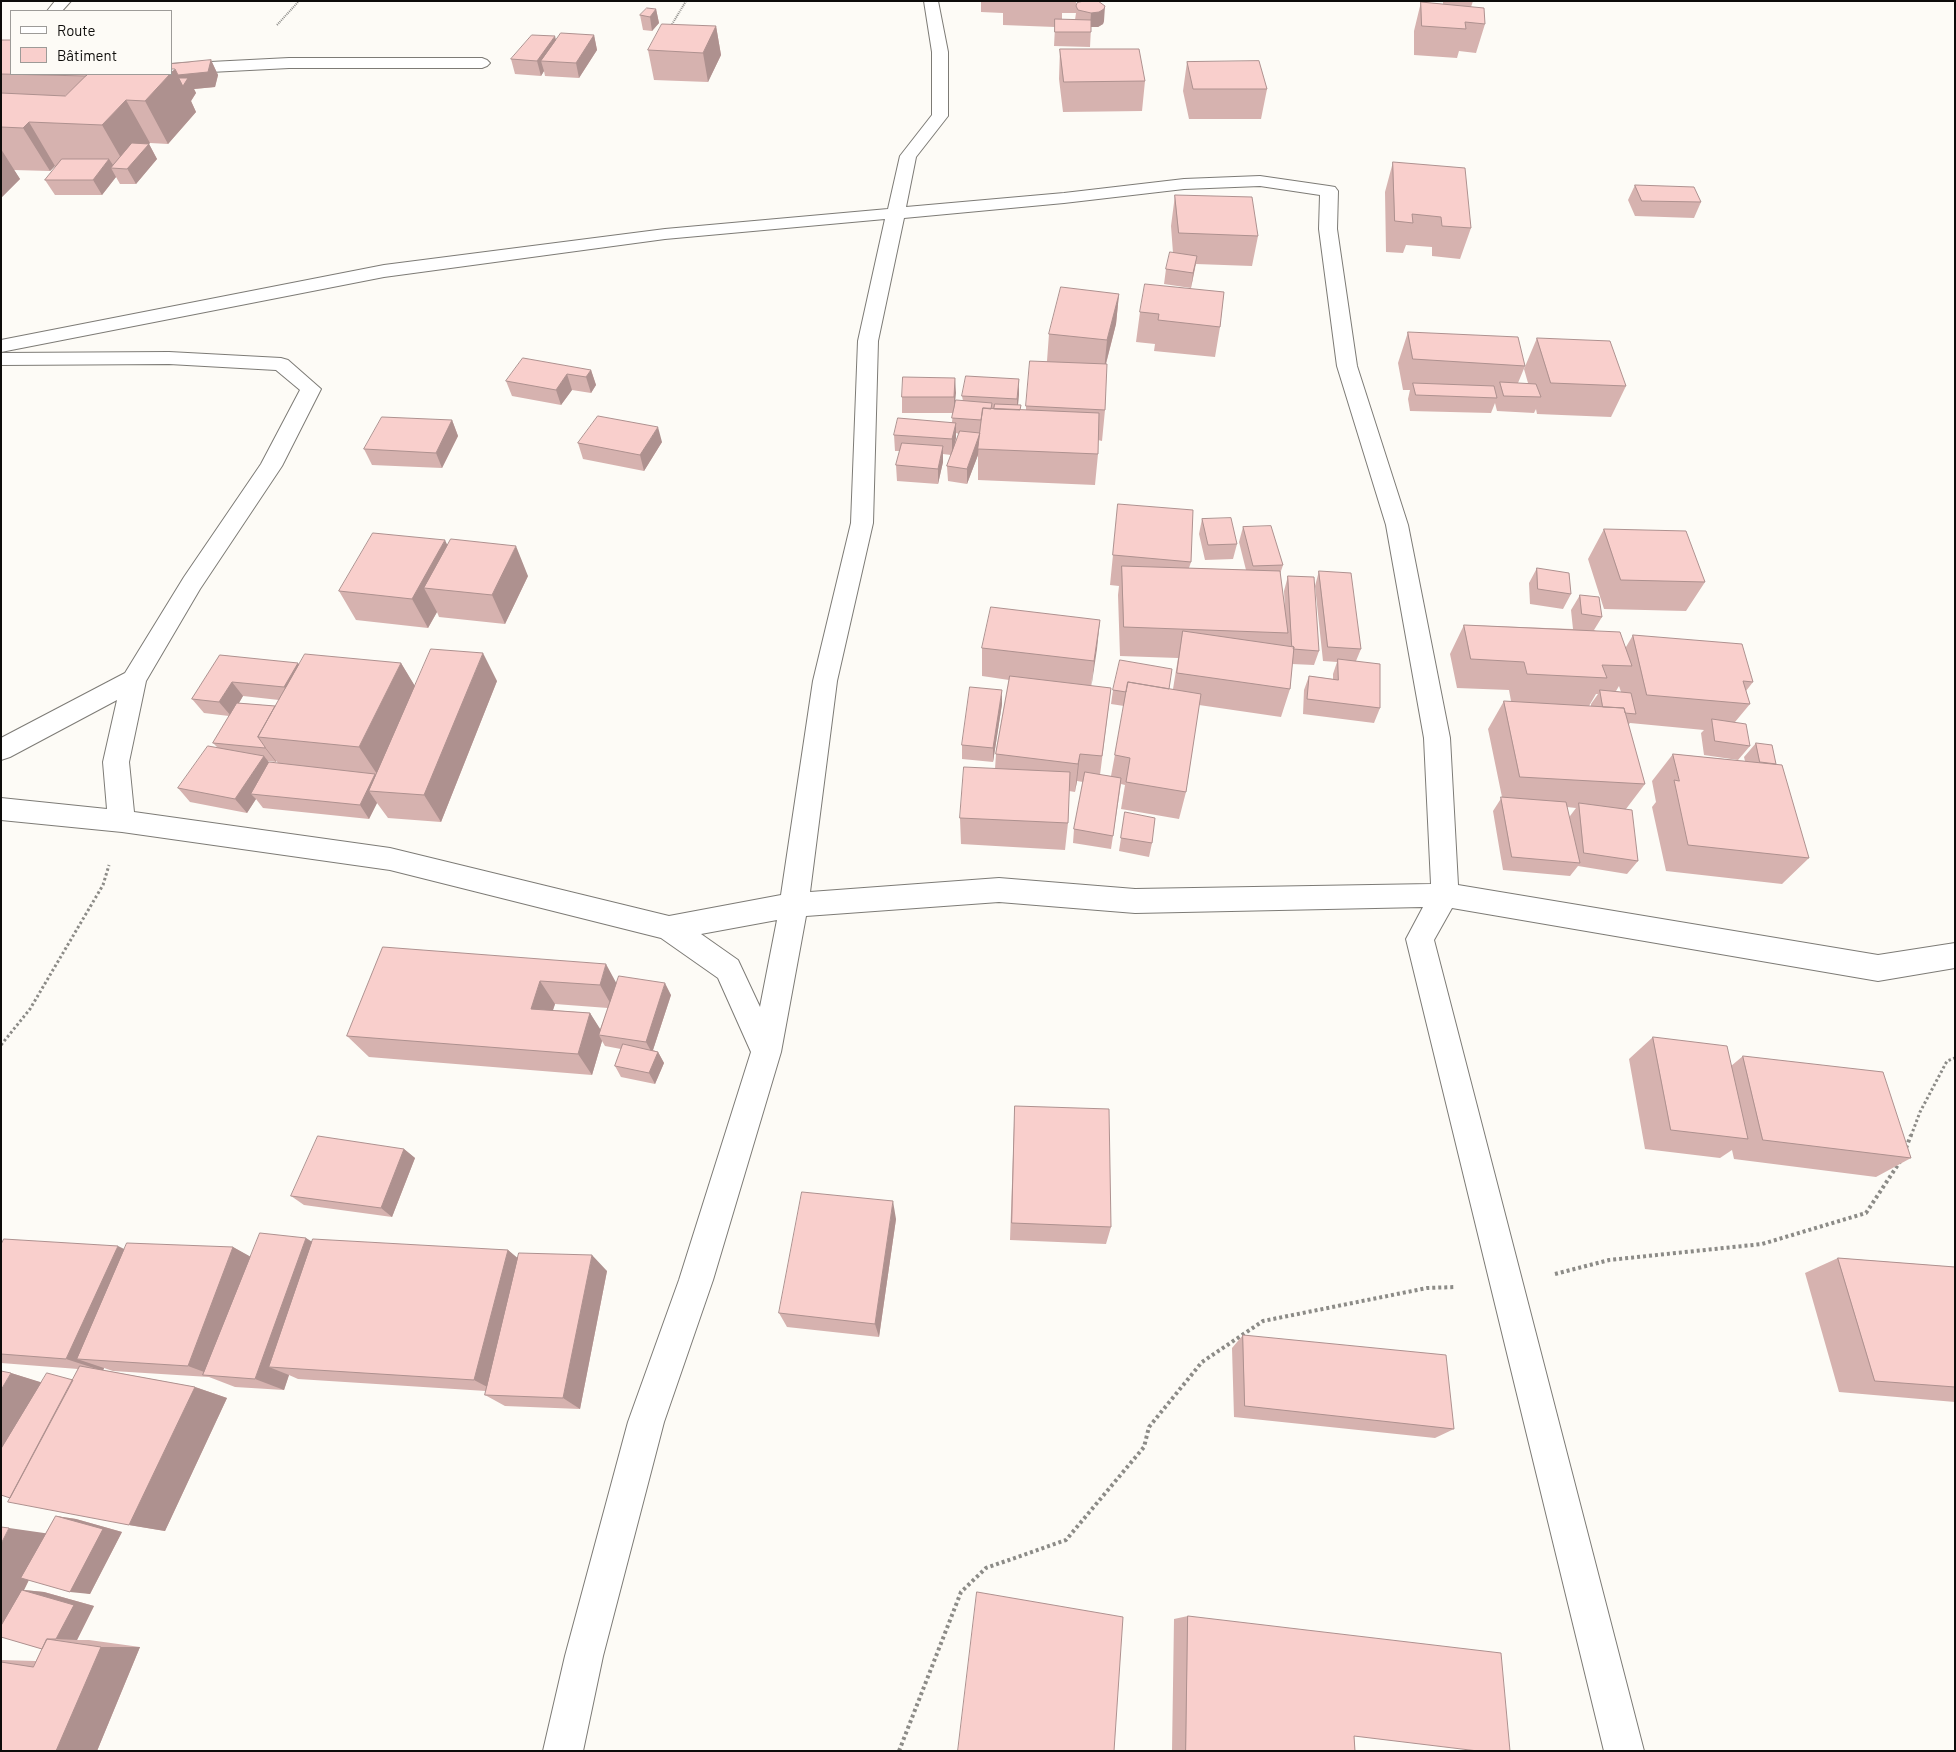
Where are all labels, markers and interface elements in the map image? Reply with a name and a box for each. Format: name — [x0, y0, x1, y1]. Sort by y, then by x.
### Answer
legend — [10, 10, 172, 75]
text: Route — [57, 21, 96, 39]
text: Bâtiment — [57, 46, 117, 64]

